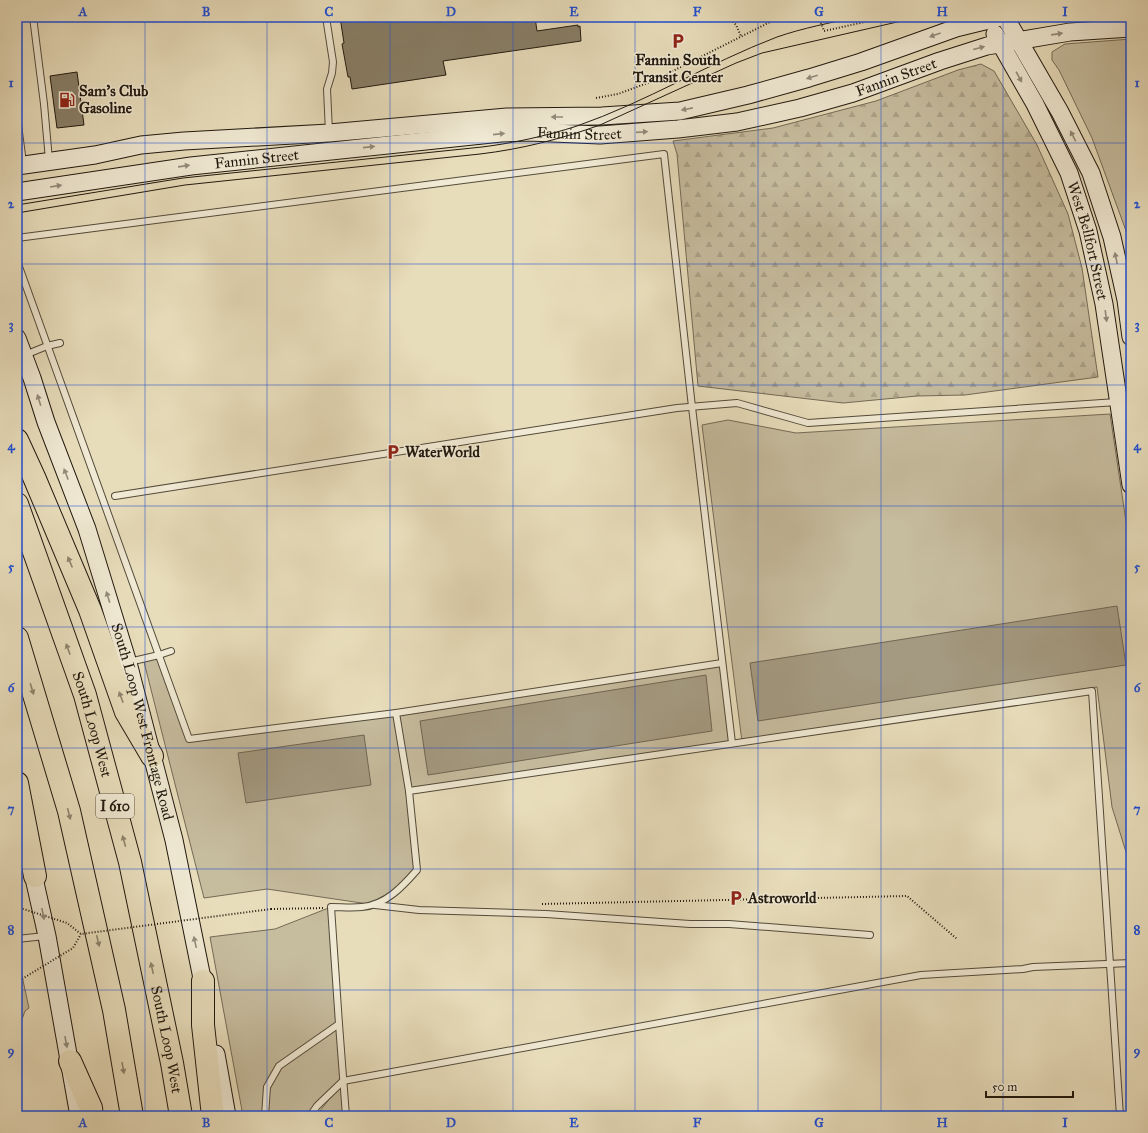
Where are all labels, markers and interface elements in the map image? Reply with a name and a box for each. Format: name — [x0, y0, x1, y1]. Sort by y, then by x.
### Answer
text: A — [78, 4, 88, 20]
text: B — [202, 4, 211, 20]
text: C — [325, 4, 334, 20]
text: D — [446, 4, 456, 20]
text: E — [569, 4, 579, 20]
text: F — [693, 4, 702, 20]
text: G — [814, 4, 824, 20]
text: H — [936, 4, 948, 20]
text: I — [1062, 4, 1068, 20]
one-way arrow — [1051, 31, 1064, 37]
parking icon: Fannin South Transit Center — [669, 32, 687, 50]
one-way arrow — [929, 32, 941, 38]
one-way arrow — [973, 45, 985, 51]
place label: Fannin South Transit Center — [632, 51, 723, 86]
street label: Fannin Street — [853, 54, 940, 100]
one-way arrow — [1016, 71, 1023, 83]
one-way arrow — [806, 74, 818, 80]
text: 1 — [8, 75, 14, 91]
text: 1 — [1134, 75, 1140, 91]
place label: Sam's Club Gasoline — [79, 82, 149, 117]
fuel station icon: Sam's Club Gasoline — [58, 91, 76, 109]
one-way arrow — [680, 107, 693, 113]
one-way arrow — [550, 114, 563, 120]
street label: Fannin Street — [536, 123, 623, 144]
one-way arrow — [636, 128, 648, 135]
one-way arrow — [492, 130, 505, 137]
one-way arrow — [1069, 130, 1076, 142]
one-way arrow — [363, 144, 375, 150]
street label: Fannin Street — [214, 145, 301, 172]
one-way arrow — [178, 163, 190, 170]
street label: West Bellfort Street — [1063, 179, 1112, 303]
one-way arrow — [49, 183, 62, 189]
text: 2 — [8, 196, 15, 212]
text: 2 — [1134, 196, 1141, 212]
one-way arrow — [1113, 251, 1119, 264]
one-way arrow — [1103, 310, 1109, 322]
text: 3 — [8, 317, 14, 333]
text: 3 — [1134, 317, 1140, 333]
one-way arrow — [36, 394, 42, 406]
text: 4 — [7, 438, 15, 454]
text: 4 — [1133, 438, 1141, 454]
parking icon: WaterWorld — [384, 443, 402, 461]
place label: WaterWorld — [405, 443, 480, 461]
one-way arrow — [62, 467, 68, 479]
one-way arrow — [66, 556, 72, 568]
text: 5 — [8, 559, 15, 575]
text: 5 — [1134, 559, 1141, 575]
one-way arrow — [105, 590, 111, 602]
street label: South Loop West Frontage Road — [107, 621, 178, 823]
one-way arrow — [65, 642, 71, 654]
street label: South Loop West — [68, 669, 116, 780]
text: 6 — [8, 680, 16, 696]
text: 6 — [1134, 680, 1142, 696]
one-way arrow — [29, 683, 35, 695]
one-way arrow — [117, 690, 123, 702]
road number: I 610 — [96, 794, 134, 818]
text: 7 — [8, 801, 15, 817]
text: 7 — [1134, 801, 1141, 817]
one-way arrow — [67, 807, 73, 820]
one-way arrow — [121, 835, 127, 847]
parking icon: Astroworld — [727, 889, 745, 907]
place label: Astroworld — [747, 889, 817, 907]
one-way arrow — [40, 908, 46, 920]
text: 8 — [8, 922, 15, 938]
text: 8 — [1134, 922, 1141, 938]
one-way arrow — [96, 934, 102, 947]
one-way arrow — [192, 936, 198, 948]
one-way arrow — [149, 962, 155, 974]
street label: South Loop West — [147, 984, 186, 1095]
one-way arrow — [64, 1036, 70, 1048]
text: 9 — [8, 1043, 15, 1059]
text: 9 — [1134, 1043, 1141, 1059]
one-way arrow — [121, 1062, 127, 1074]
scale bar — [986, 1073, 1073, 1099]
text: 50 m — [992, 1080, 1017, 1094]
text: A — [78, 1115, 88, 1131]
text: B — [202, 1115, 211, 1131]
text: C — [325, 1115, 334, 1131]
text: D — [446, 1115, 456, 1131]
text: E — [569, 1115, 579, 1131]
text: F — [693, 1115, 702, 1131]
text: G — [814, 1115, 824, 1131]
text: H — [936, 1115, 948, 1131]
text: I — [1062, 1115, 1068, 1131]

